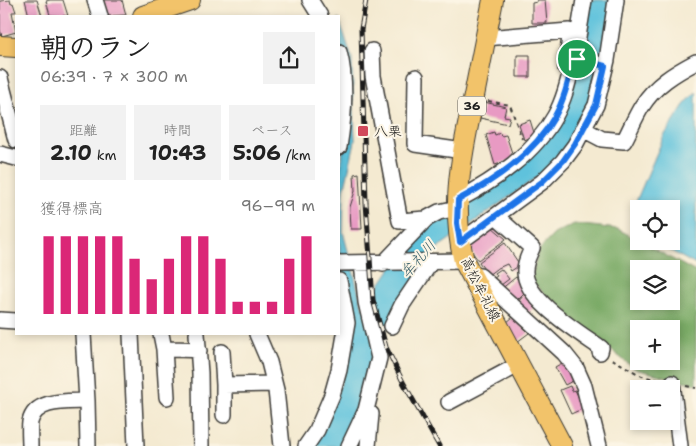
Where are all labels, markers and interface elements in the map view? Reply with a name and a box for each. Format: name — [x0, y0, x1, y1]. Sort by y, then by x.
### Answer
text: 朝のラン — [40, 28, 152, 66]
button: share — [263, 32, 315, 84]
pin — [556, 38, 598, 80]
icon: arrive — [563, 45, 591, 73]
text: 06:39 · 7 × 300 m — [40, 66, 188, 87]
road number: 36 — [458, 96, 486, 115]
text: 距離 — [69, 121, 97, 139]
text: 時間 — [163, 121, 191, 139]
text: ペース — [251, 121, 292, 139]
place label: 八栗 — [374, 122, 402, 140]
marker: 八栗 — [356, 124, 370, 138]
text: 2.10 — [50, 139, 92, 167]
text: 10:43 — [149, 139, 206, 167]
text: 5:06 — [233, 139, 281, 167]
text: km — [92, 146, 117, 164]
text: /km — [281, 146, 311, 164]
text: 96–99 m — [241, 195, 315, 216]
text: 獲得標高 — [40, 198, 104, 219]
map controls — [630, 200, 680, 430]
button: locate — [630, 200, 680, 250]
water label: 牟礼川 — [396, 236, 440, 282]
street label: 高松牟礼線 — [457, 254, 505, 324]
button: layers — [630, 260, 680, 310]
button: + — [630, 320, 680, 370]
button: − — [630, 380, 680, 430]

